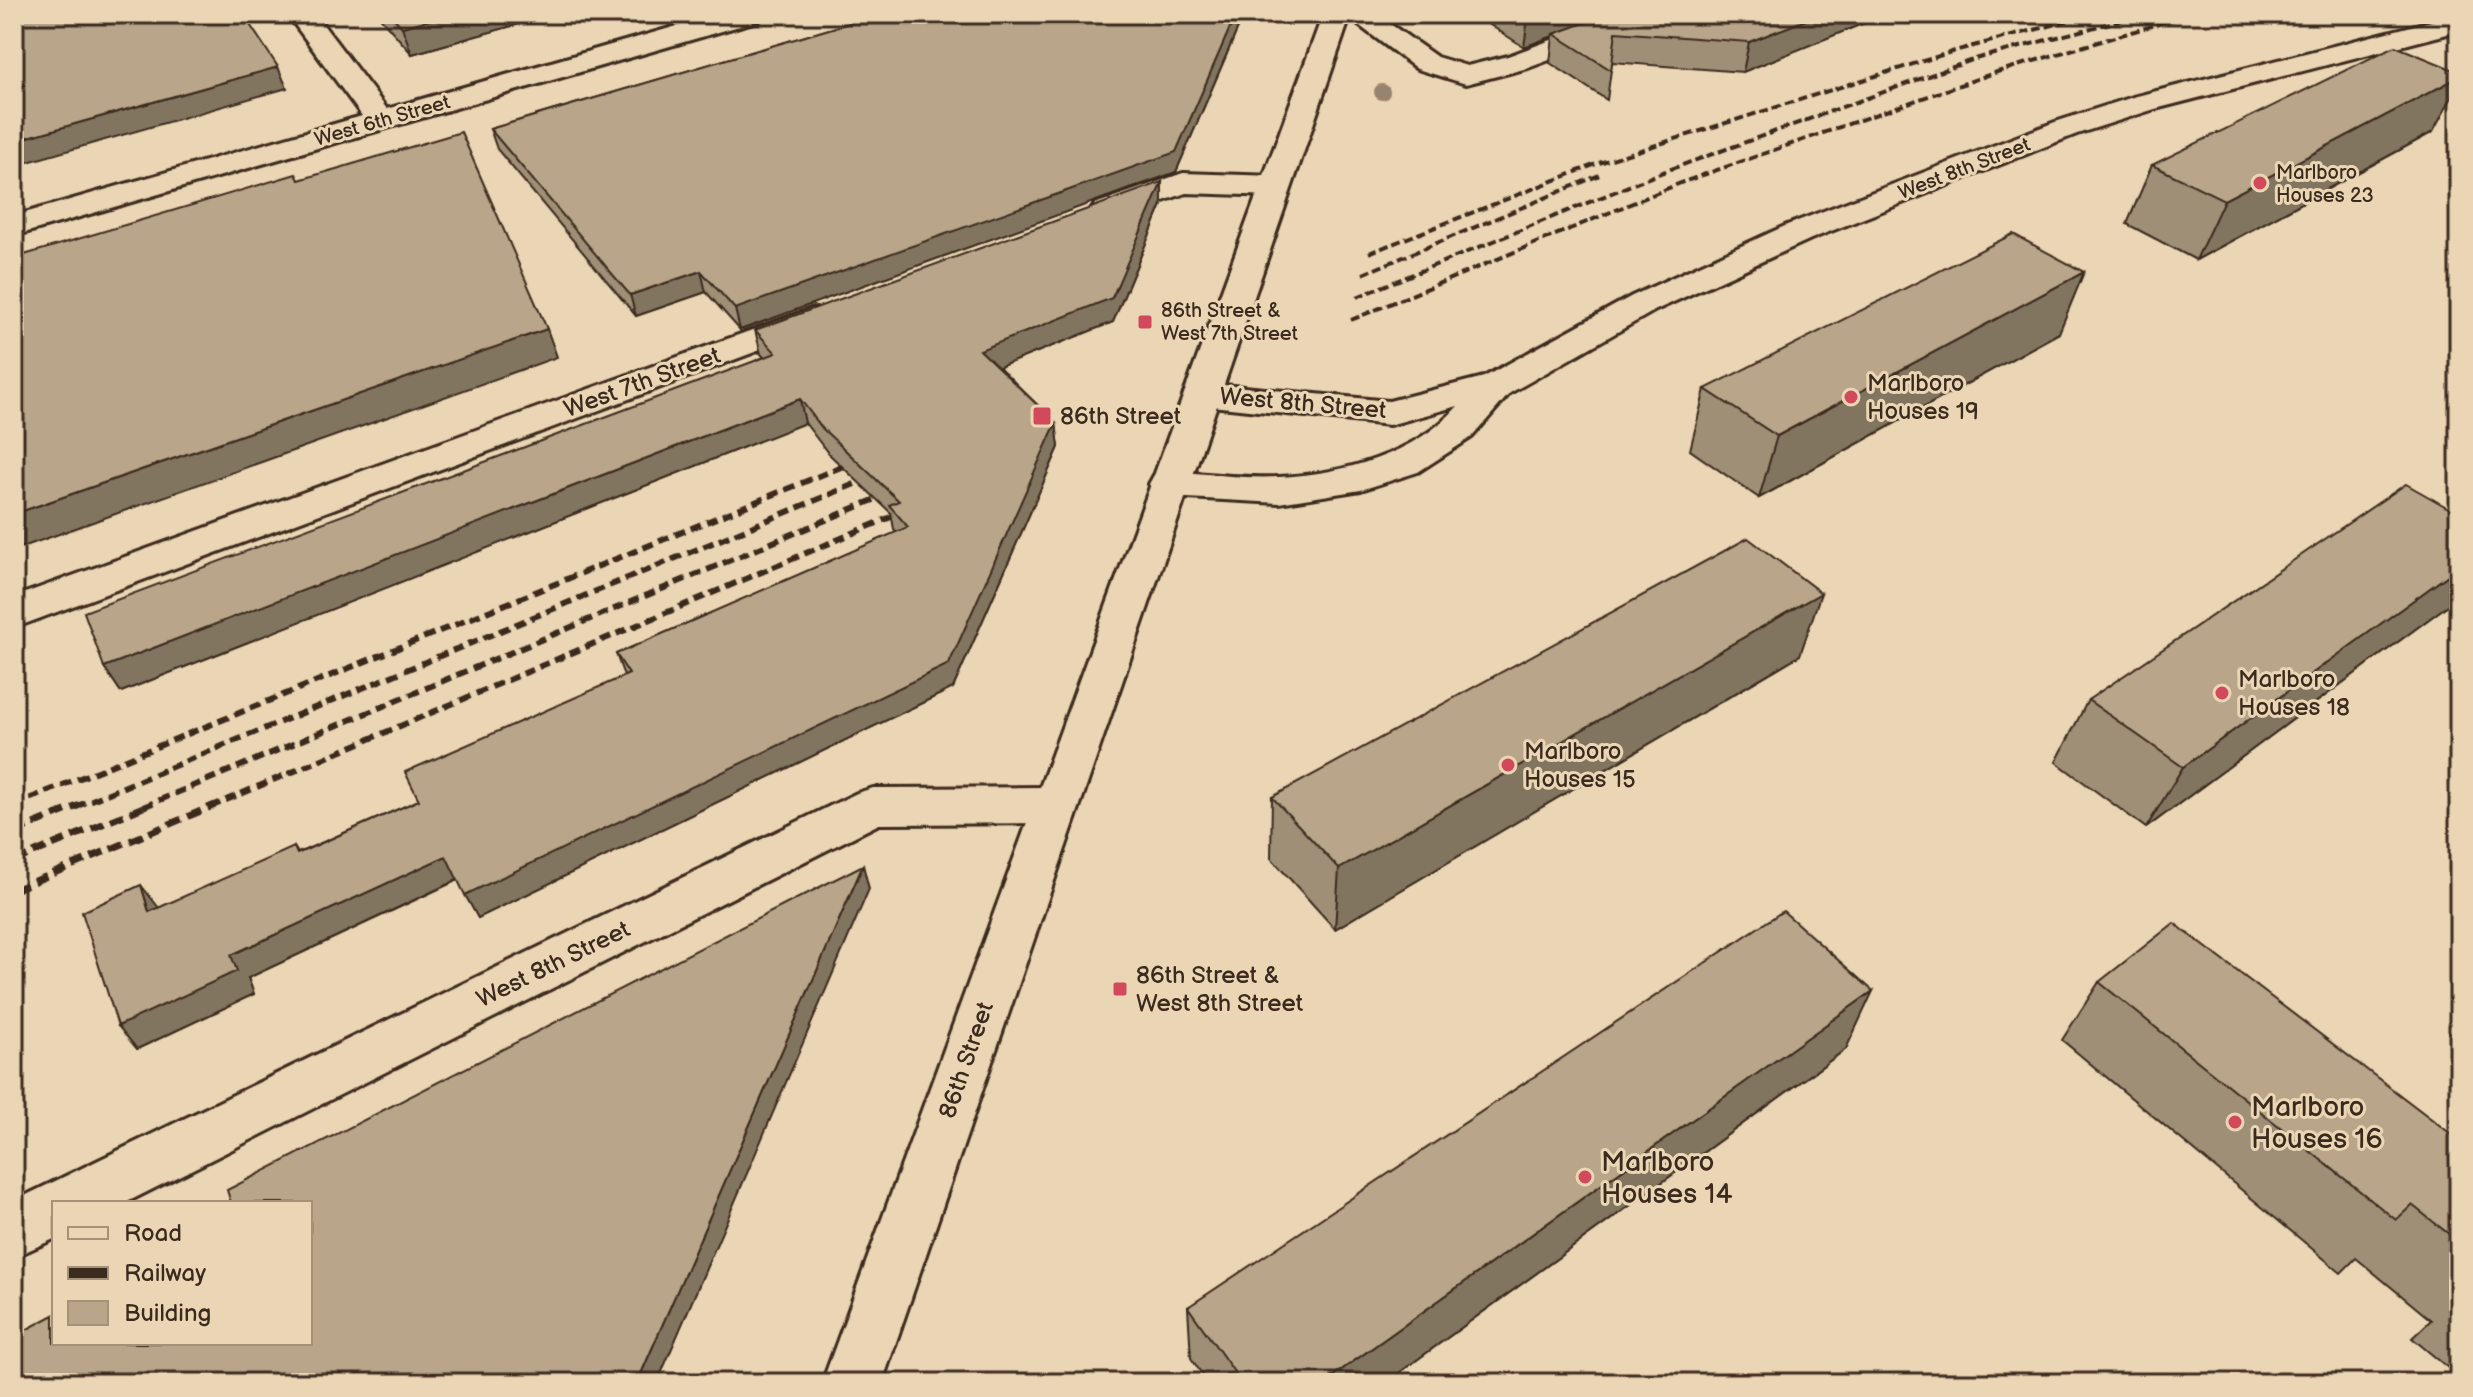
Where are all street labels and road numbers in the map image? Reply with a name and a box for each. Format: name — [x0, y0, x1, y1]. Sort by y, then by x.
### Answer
street label: West 6th Street — [312, 90, 453, 152]
street label: West 8th Street — [1895, 133, 2034, 205]
street label: West 7th Street — [560, 341, 725, 424]
street label: West 8th Street — [1219, 382, 1388, 425]
street label: West 8th Street — [472, 915, 635, 1014]
street label: 86th Street — [933, 998, 1000, 1122]

